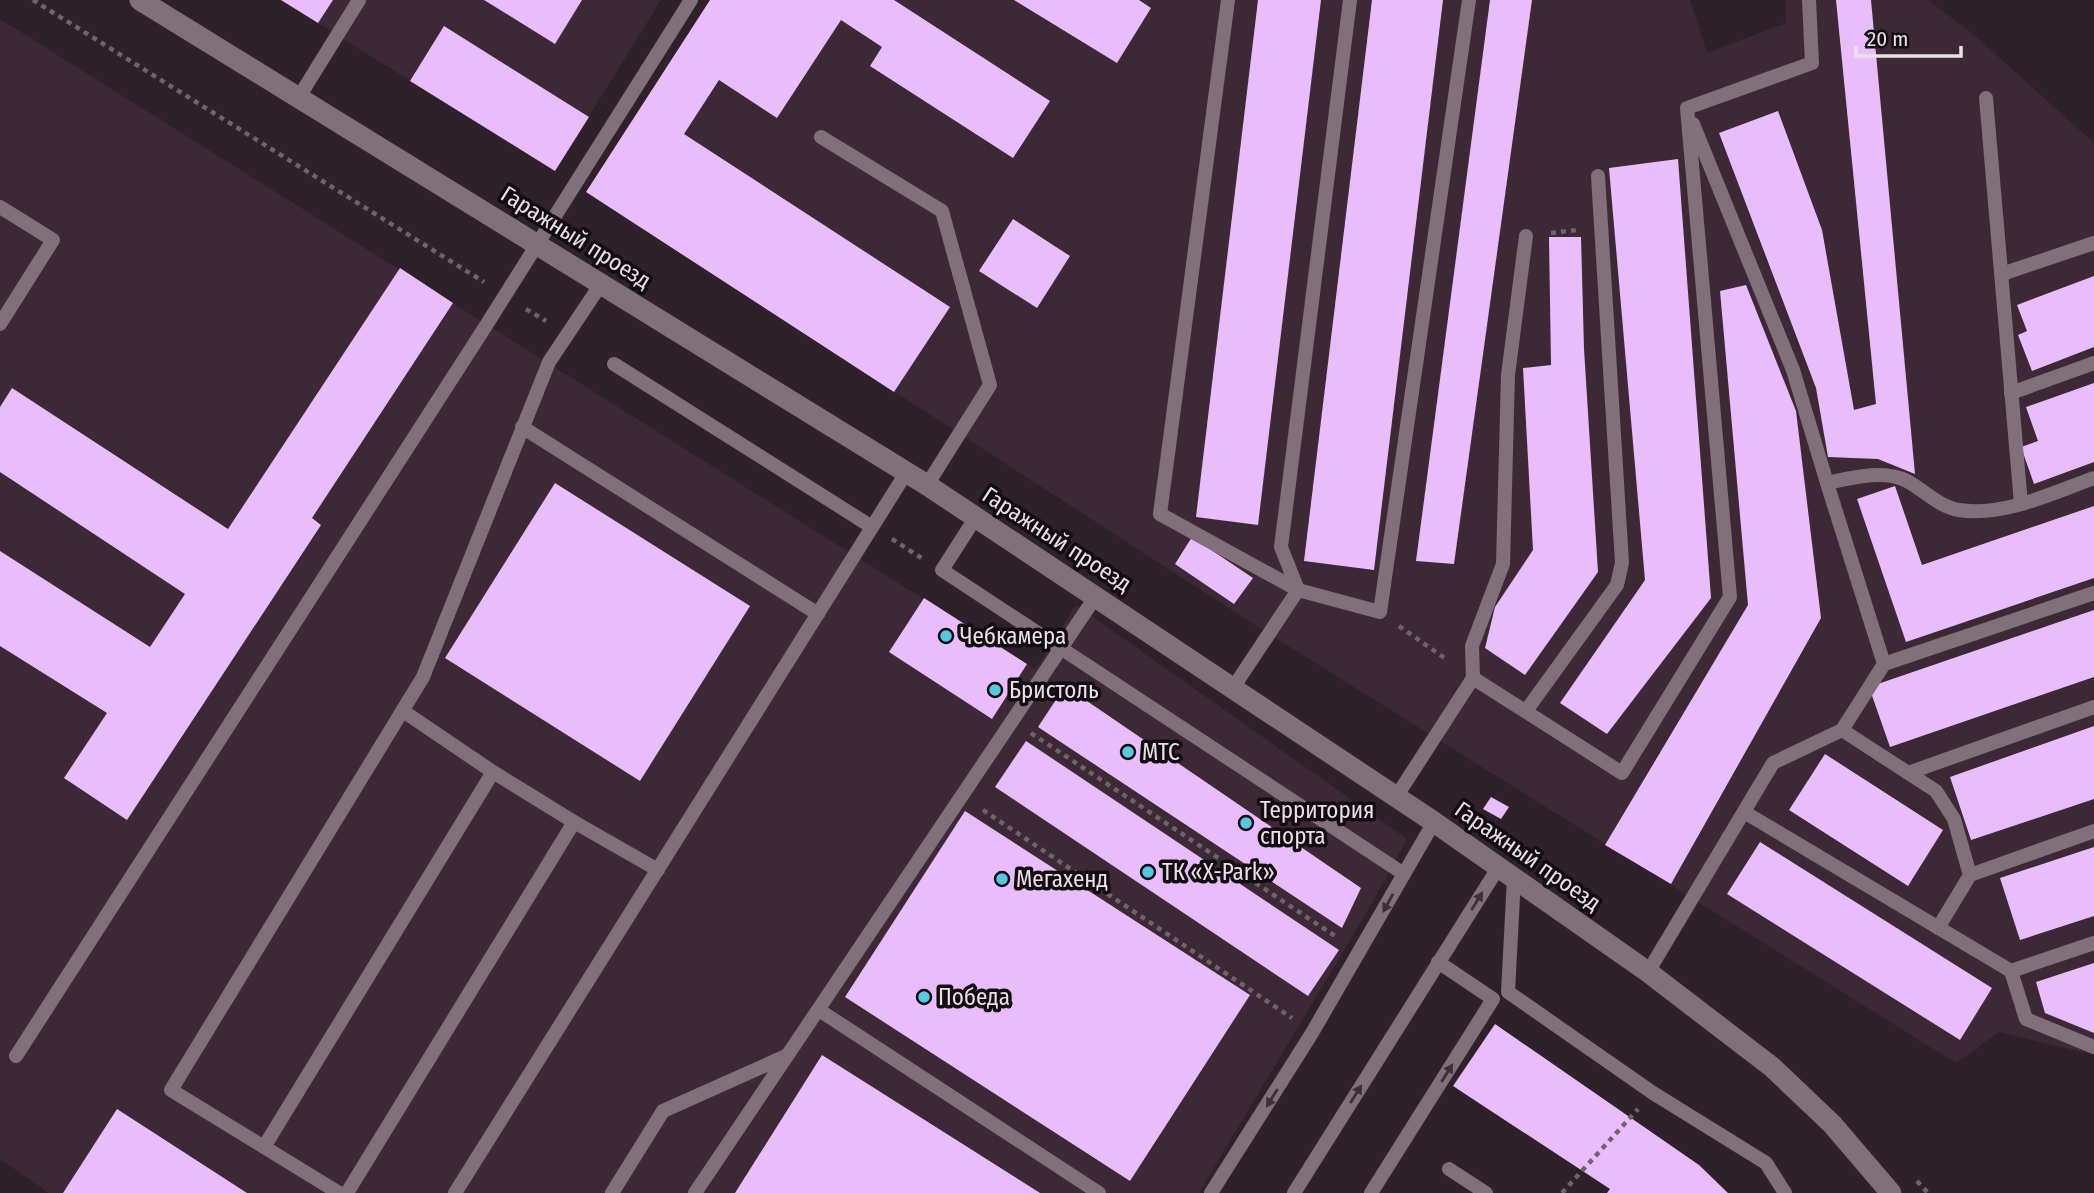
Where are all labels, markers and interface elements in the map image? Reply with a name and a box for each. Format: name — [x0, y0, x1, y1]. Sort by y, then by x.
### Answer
scale bar — [1856, 14, 1961, 58]
text: 20 m — [1867, 26, 1908, 52]
street label: Гаражный проезд — [496, 180, 656, 294]
street label: Гаражный проезд — [977, 480, 1137, 598]
place label: Чебкамера — [960, 622, 1066, 650]
marker: Чебкамера — [938, 628, 954, 644]
place label: Бристоль — [1009, 676, 1099, 704]
marker: Бристоль — [987, 682, 1003, 698]
place label: МТС — [1142, 738, 1180, 766]
marker: МТС — [1120, 744, 1136, 760]
street label: Гаражный проезд — [1450, 795, 1606, 917]
place label: Территория спорта — [1260, 796, 1374, 850]
marker: Территория спорта — [1238, 815, 1254, 831]
place label: ТК «X-Park» — [1162, 858, 1275, 886]
marker: ТК «X-Park» — [1140, 864, 1156, 880]
place label: Мегахенд — [1016, 865, 1108, 893]
marker: Мегахенд — [994, 871, 1010, 887]
one-way arrow — [1470, 891, 1483, 911]
one-way arrow — [1382, 893, 1394, 912]
place label: Победа — [938, 983, 1010, 1011]
marker: Победа — [916, 989, 932, 1005]
one-way arrow — [1440, 1063, 1453, 1083]
one-way arrow — [1349, 1084, 1362, 1103]
one-way arrow — [1265, 1088, 1278, 1107]

